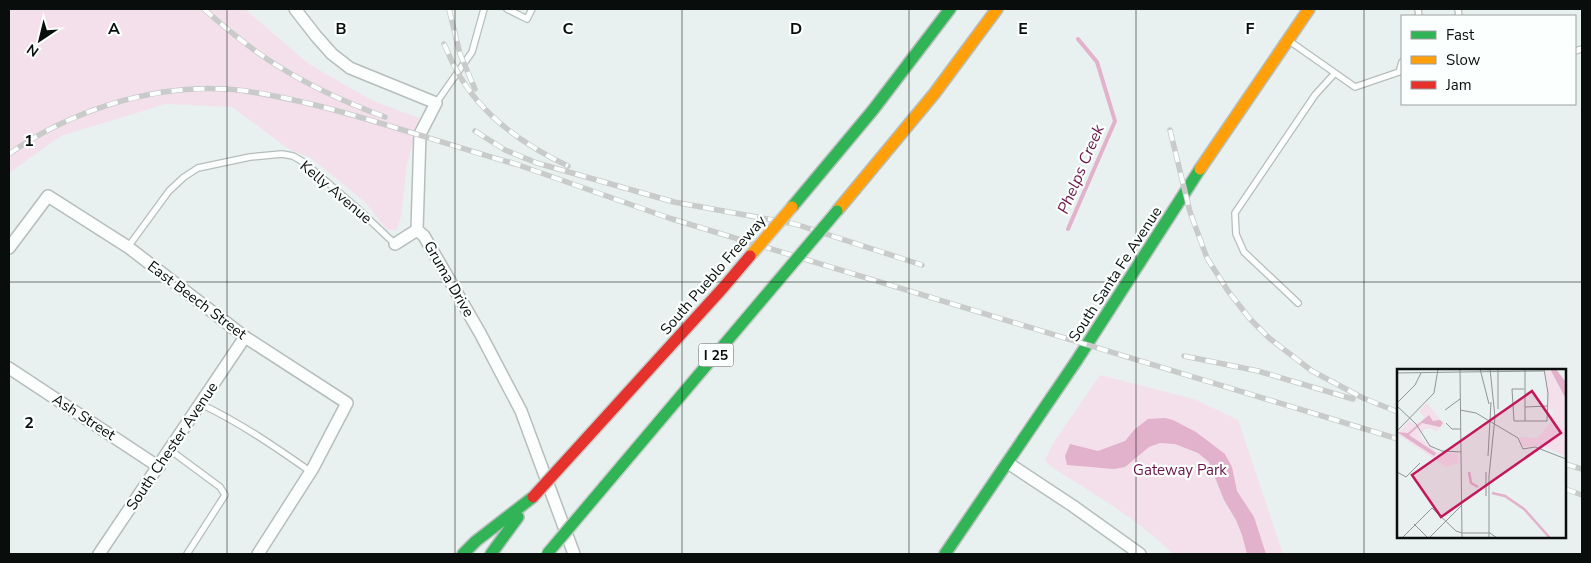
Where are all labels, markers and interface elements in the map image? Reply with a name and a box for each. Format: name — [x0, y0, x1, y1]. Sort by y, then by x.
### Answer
north arrow — [15, 15, 65, 65]
legend — [1401, 15, 1576, 105]
text: A — [108, 18, 120, 40]
text: B — [335, 18, 347, 40]
text: C — [563, 18, 574, 40]
text: D — [790, 18, 802, 40]
text: E — [1018, 18, 1028, 40]
text: F — [1246, 18, 1255, 40]
text: Fast — [1446, 25, 1475, 45]
text: N — [23, 39, 43, 61]
text: Slow — [1446, 50, 1481, 70]
text: Jam — [1445, 75, 1472, 95]
water label: Phelps Creek — [1052, 120, 1110, 217]
text: 1 — [24, 130, 34, 152]
street label: Kelly Avenue — [296, 156, 376, 228]
street label: South Santa Fe Avenue — [1064, 203, 1166, 345]
street label: South Pueblo Freeway — [656, 211, 771, 339]
street label: Gruma Drive — [419, 237, 479, 321]
street label: East Beech Street — [143, 256, 251, 344]
road number: I 25 — [698, 344, 734, 366]
inset map — [1397, 369, 1566, 538]
street label: South Chester Avenue — [122, 378, 222, 514]
street label: Ash Street — [49, 389, 120, 445]
text: 2 — [24, 412, 34, 434]
park label: Gateway Park — [1133, 460, 1227, 480]

